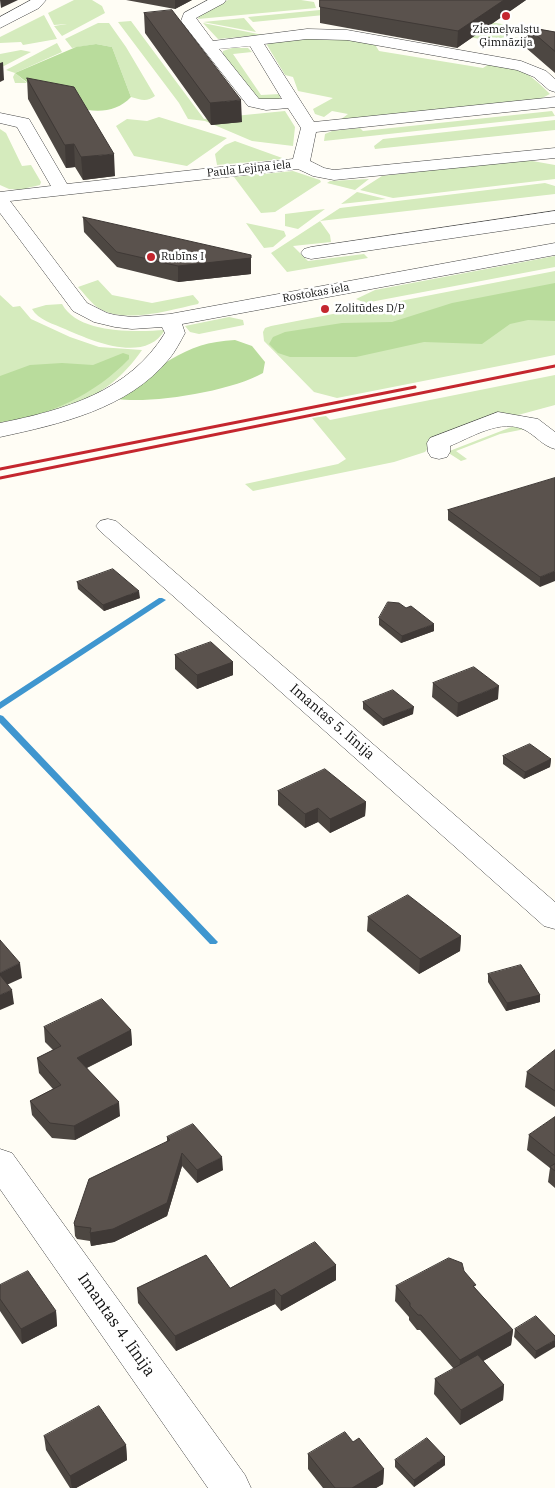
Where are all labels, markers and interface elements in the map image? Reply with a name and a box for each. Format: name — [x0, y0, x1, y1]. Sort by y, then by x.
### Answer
marker: Ziemeļvalstu Ģimnāzija — [500, 10, 512, 22]
place label: Ziemeļvalstu Ģimnāzija — [472, 23, 540, 49]
street label: Paula Lejiņa iela — [206, 158, 292, 180]
place label: Rubīns I — [161, 250, 204, 264]
marker: Rubīns I — [145, 251, 157, 263]
street label: Rostokas iela — [281, 281, 351, 305]
place label: Zolitūdes D/P — [335, 302, 405, 316]
marker: Zolitūdes D/P — [319, 303, 331, 315]
street label: Imantas 5. līnija — [286, 681, 378, 763]
street label: Imantas 4. līnija — [73, 1270, 159, 1380]

